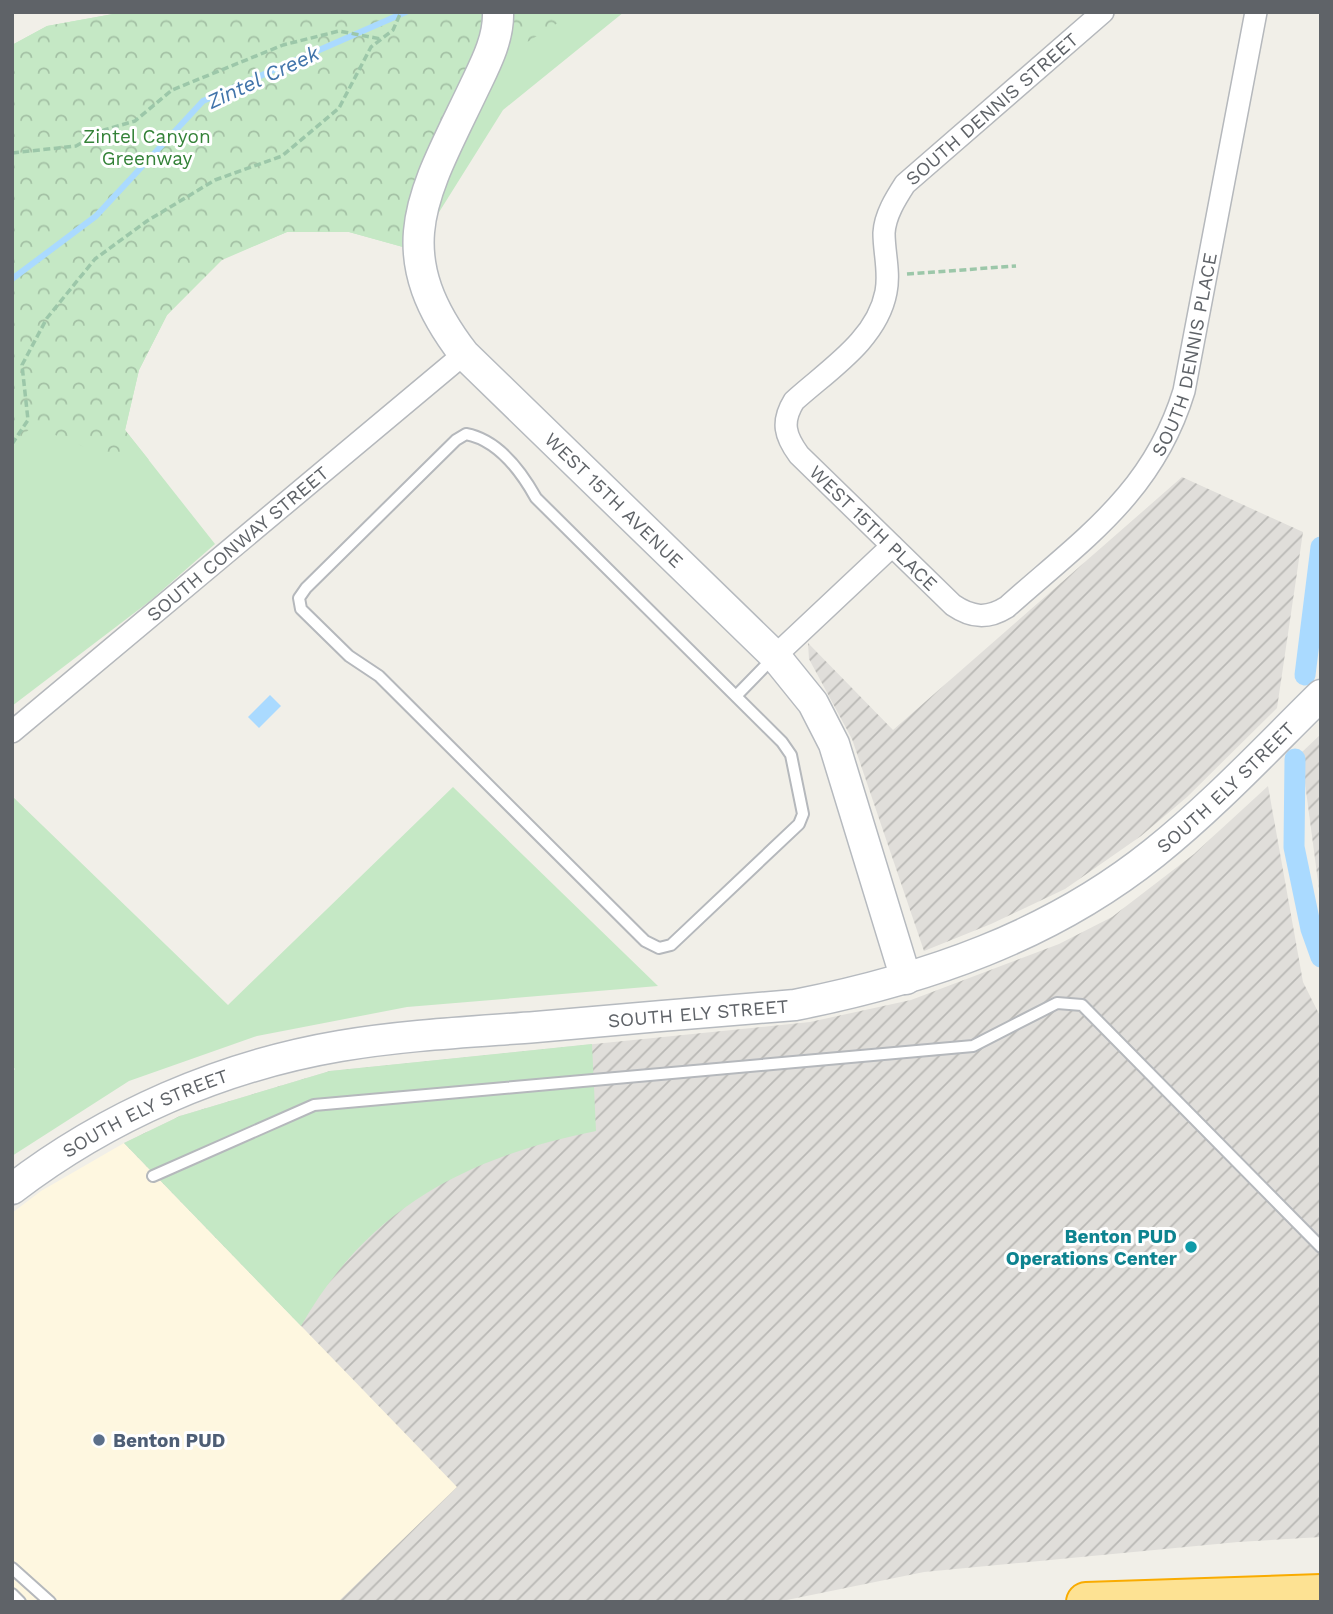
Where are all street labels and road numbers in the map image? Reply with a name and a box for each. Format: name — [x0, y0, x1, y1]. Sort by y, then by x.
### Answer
street label: SOUTH DENNIS STREET — [901, 28, 1083, 190]
street label: SOUTH DENNIS PLACE — [1146, 251, 1222, 460]
street label: WEST 15TH AVENUE — [540, 427, 688, 572]
street label: WEST 15TH PLACE — [805, 460, 943, 595]
street label: SOUTH CONWAY STREET — [142, 461, 333, 626]
street label: SOUTH ELY STREET — [1152, 717, 1299, 858]
street label: SOUTH ELY STREET — [607, 994, 789, 1032]
street label: SOUTH ELY STREET — [58, 1064, 231, 1162]

